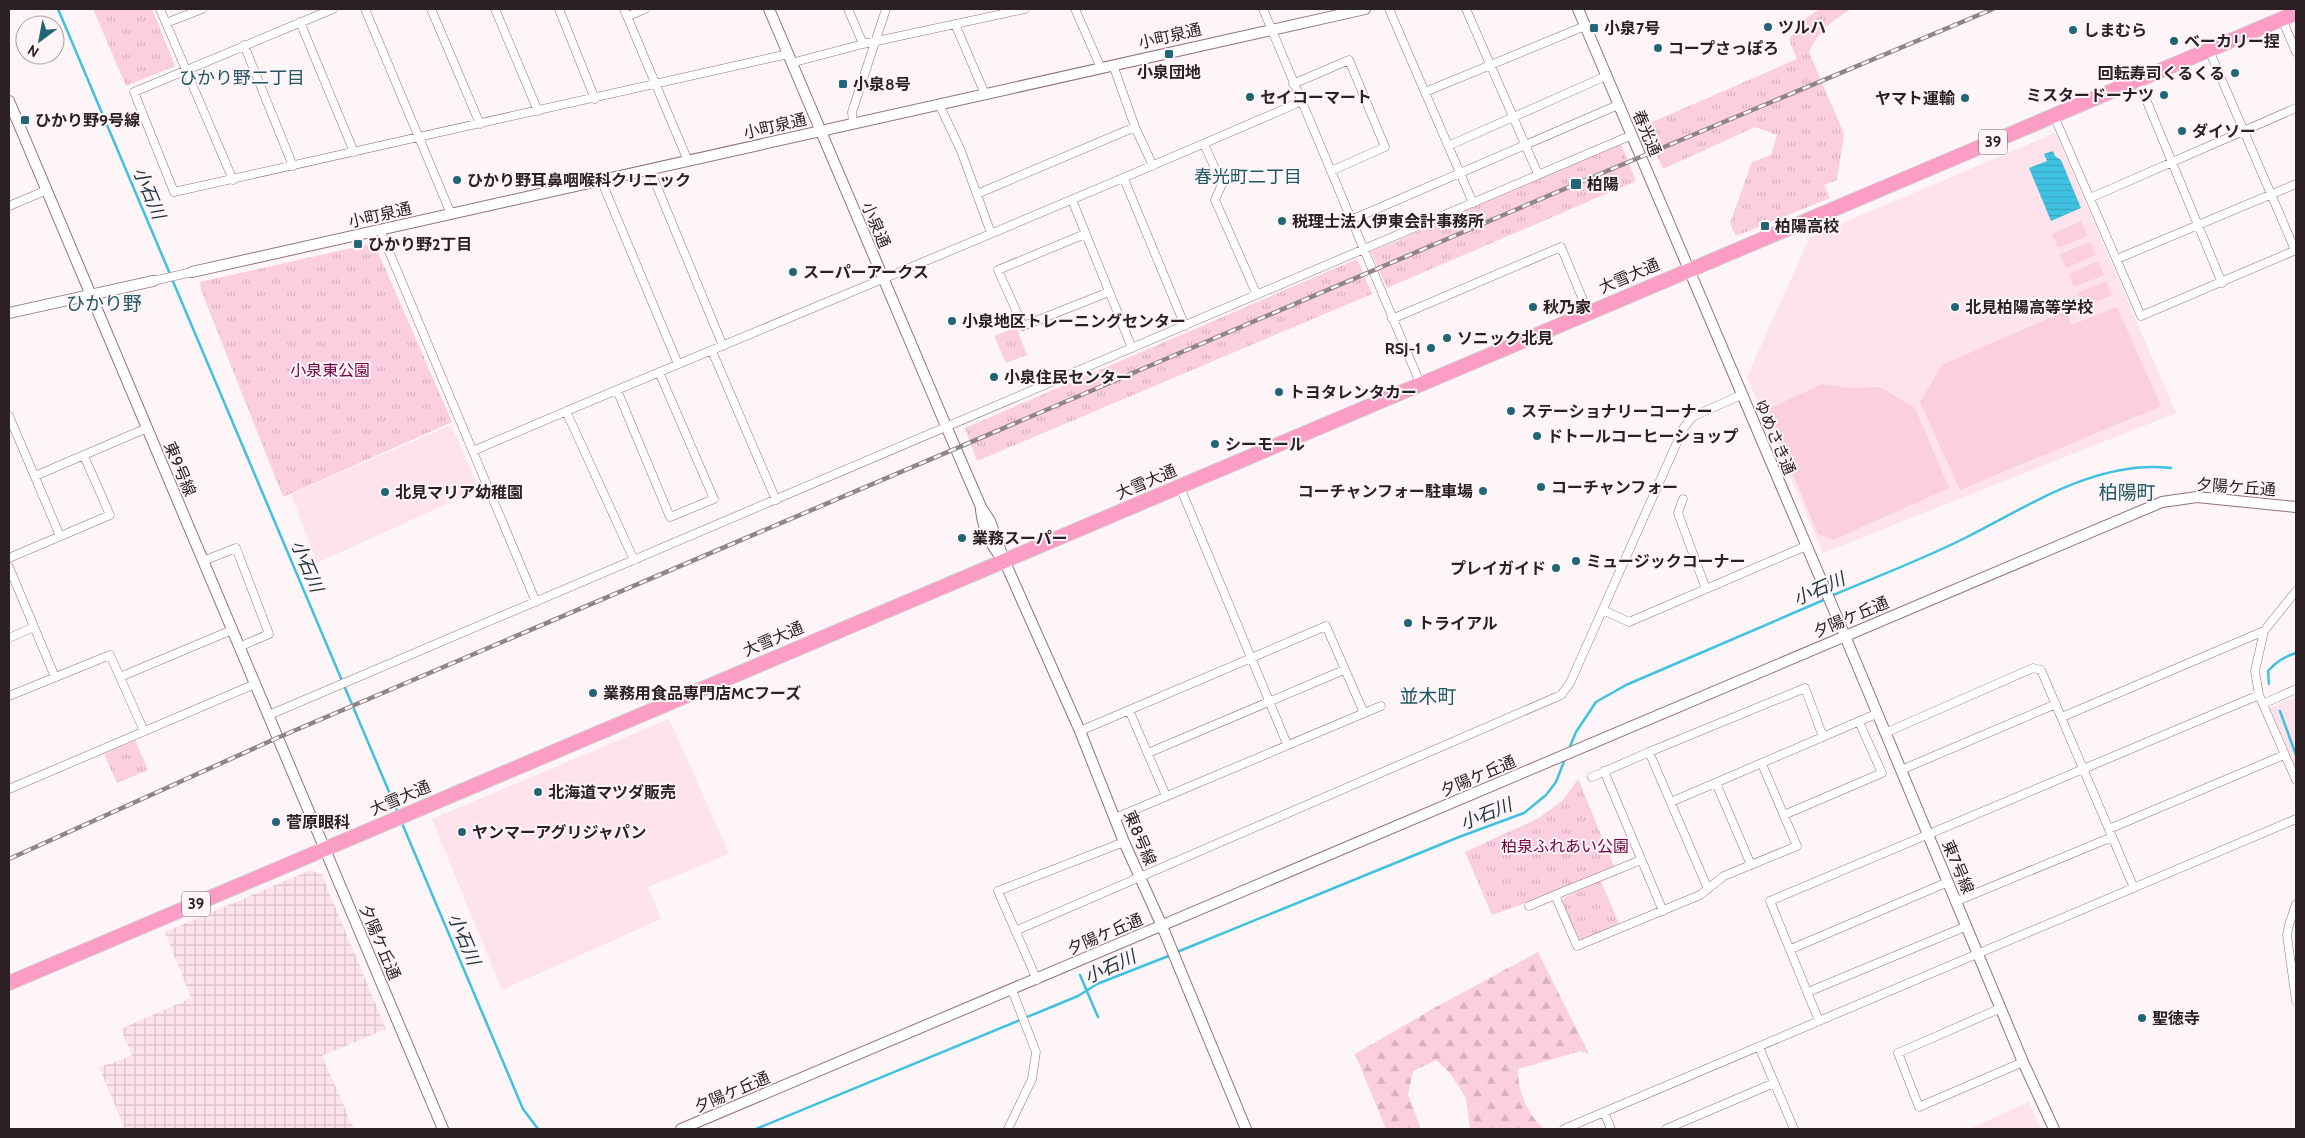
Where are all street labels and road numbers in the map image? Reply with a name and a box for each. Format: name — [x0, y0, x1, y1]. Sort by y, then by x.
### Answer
street label: 小町泉通 — [1137, 20, 1203, 52]
street label: 春光通 — [1629, 107, 1665, 159]
street label: 小町泉通 — [742, 110, 808, 142]
road number: 39 — [1979, 130, 2007, 154]
street label: 小町泉通 — [347, 199, 413, 231]
street label: 小泉通 — [858, 199, 894, 251]
street label: 大雪大通 — [1596, 255, 1662, 297]
street label: ゆめさき通 — [1751, 396, 1799, 478]
street label: 東9号線 — [160, 439, 200, 499]
street label: 大雪大通 — [1113, 461, 1179, 503]
street label: 夕陽ケ丘通 — [2195, 475, 2277, 499]
street label: 夕陽ケ丘通 — [1810, 593, 1892, 641]
street label: 大雪大通 — [740, 618, 806, 660]
street label: 夕陽ケ丘通 — [1437, 752, 1519, 800]
street label: 大雪大通 — [367, 777, 433, 819]
street label: 東8号線 — [1120, 808, 1160, 868]
street label: 東7号線 — [1938, 837, 1978, 897]
road number: 39 — [182, 892, 210, 916]
street label: 夕陽ケ丘通 — [356, 901, 404, 983]
street label: 夕陽ケ丘通 — [1064, 910, 1146, 958]
street label: 夕陽ケ丘通 — [691, 1068, 773, 1116]

